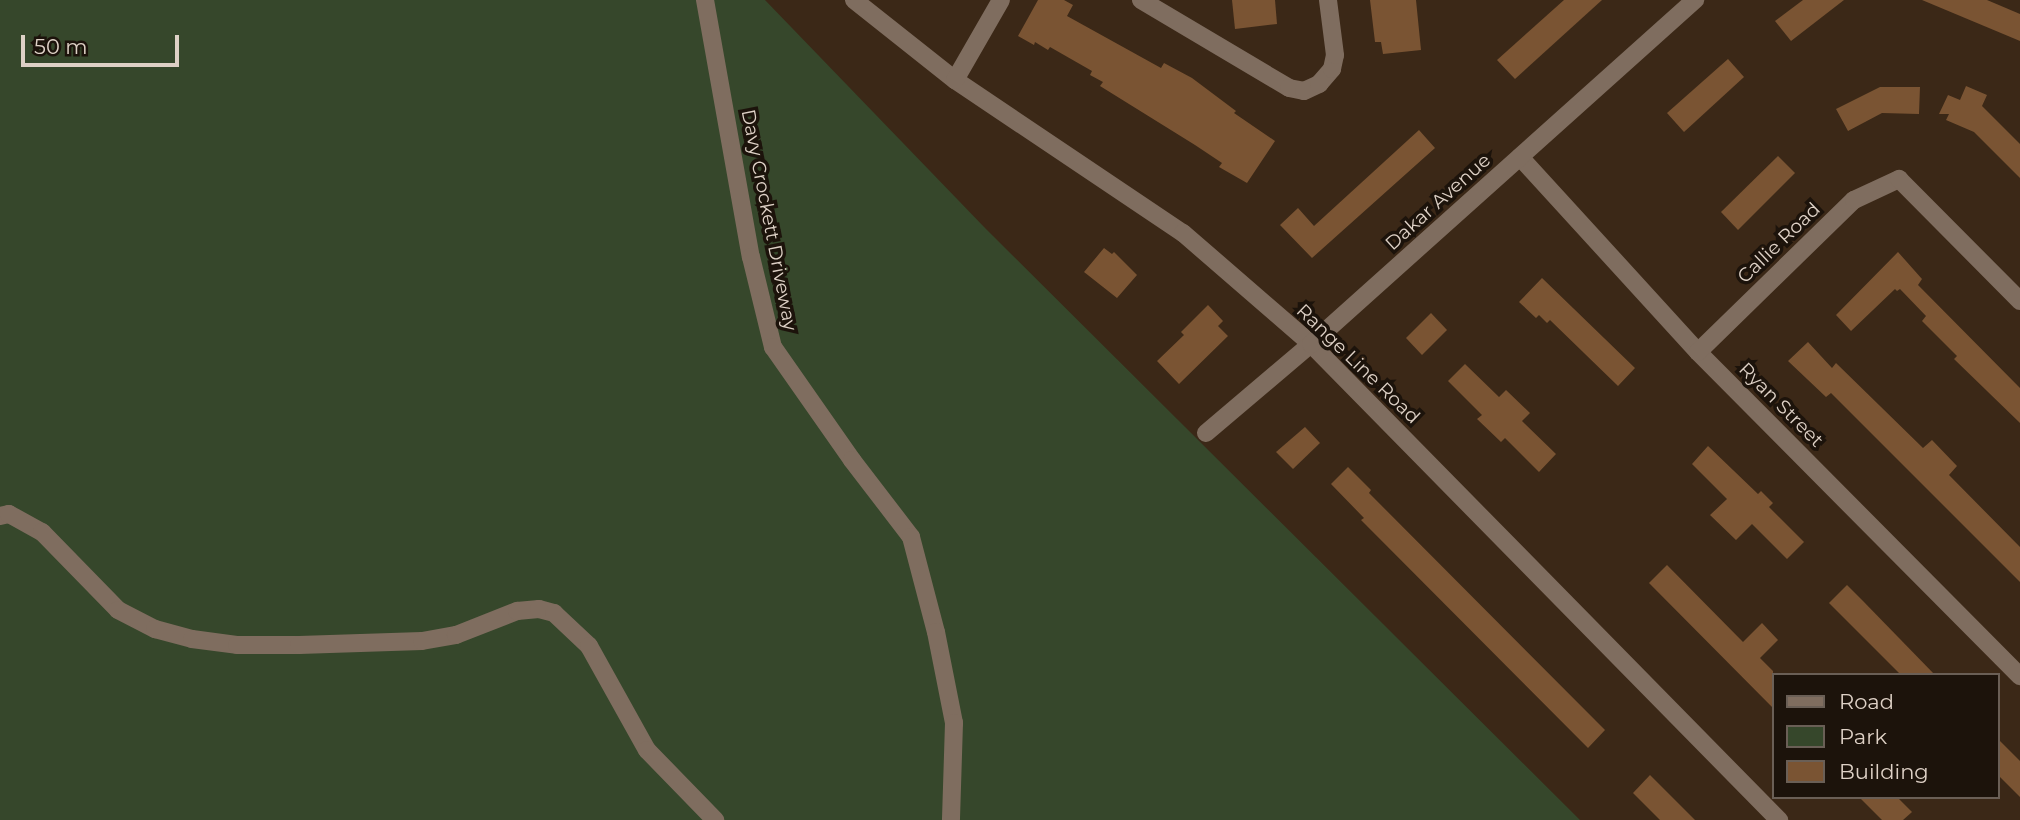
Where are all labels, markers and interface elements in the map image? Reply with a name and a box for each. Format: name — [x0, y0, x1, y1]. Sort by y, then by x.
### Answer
scale bar — [24, 21, 182, 65]
text: 50 m — [34, 34, 88, 59]
street label: Davy Crockett Driveway — [736, 107, 802, 333]
street label: Dakar Avenue — [1381, 149, 1495, 255]
street label: Callie Road — [1733, 198, 1825, 288]
street label: Range Line Road — [1292, 299, 1424, 429]
street label: Ryan Street — [1734, 358, 1828, 452]
legend — [1772, 673, 1999, 799]
text: Road — [1839, 689, 1894, 714]
text: Park — [1839, 724, 1887, 749]
text: Building — [1839, 759, 1929, 784]

